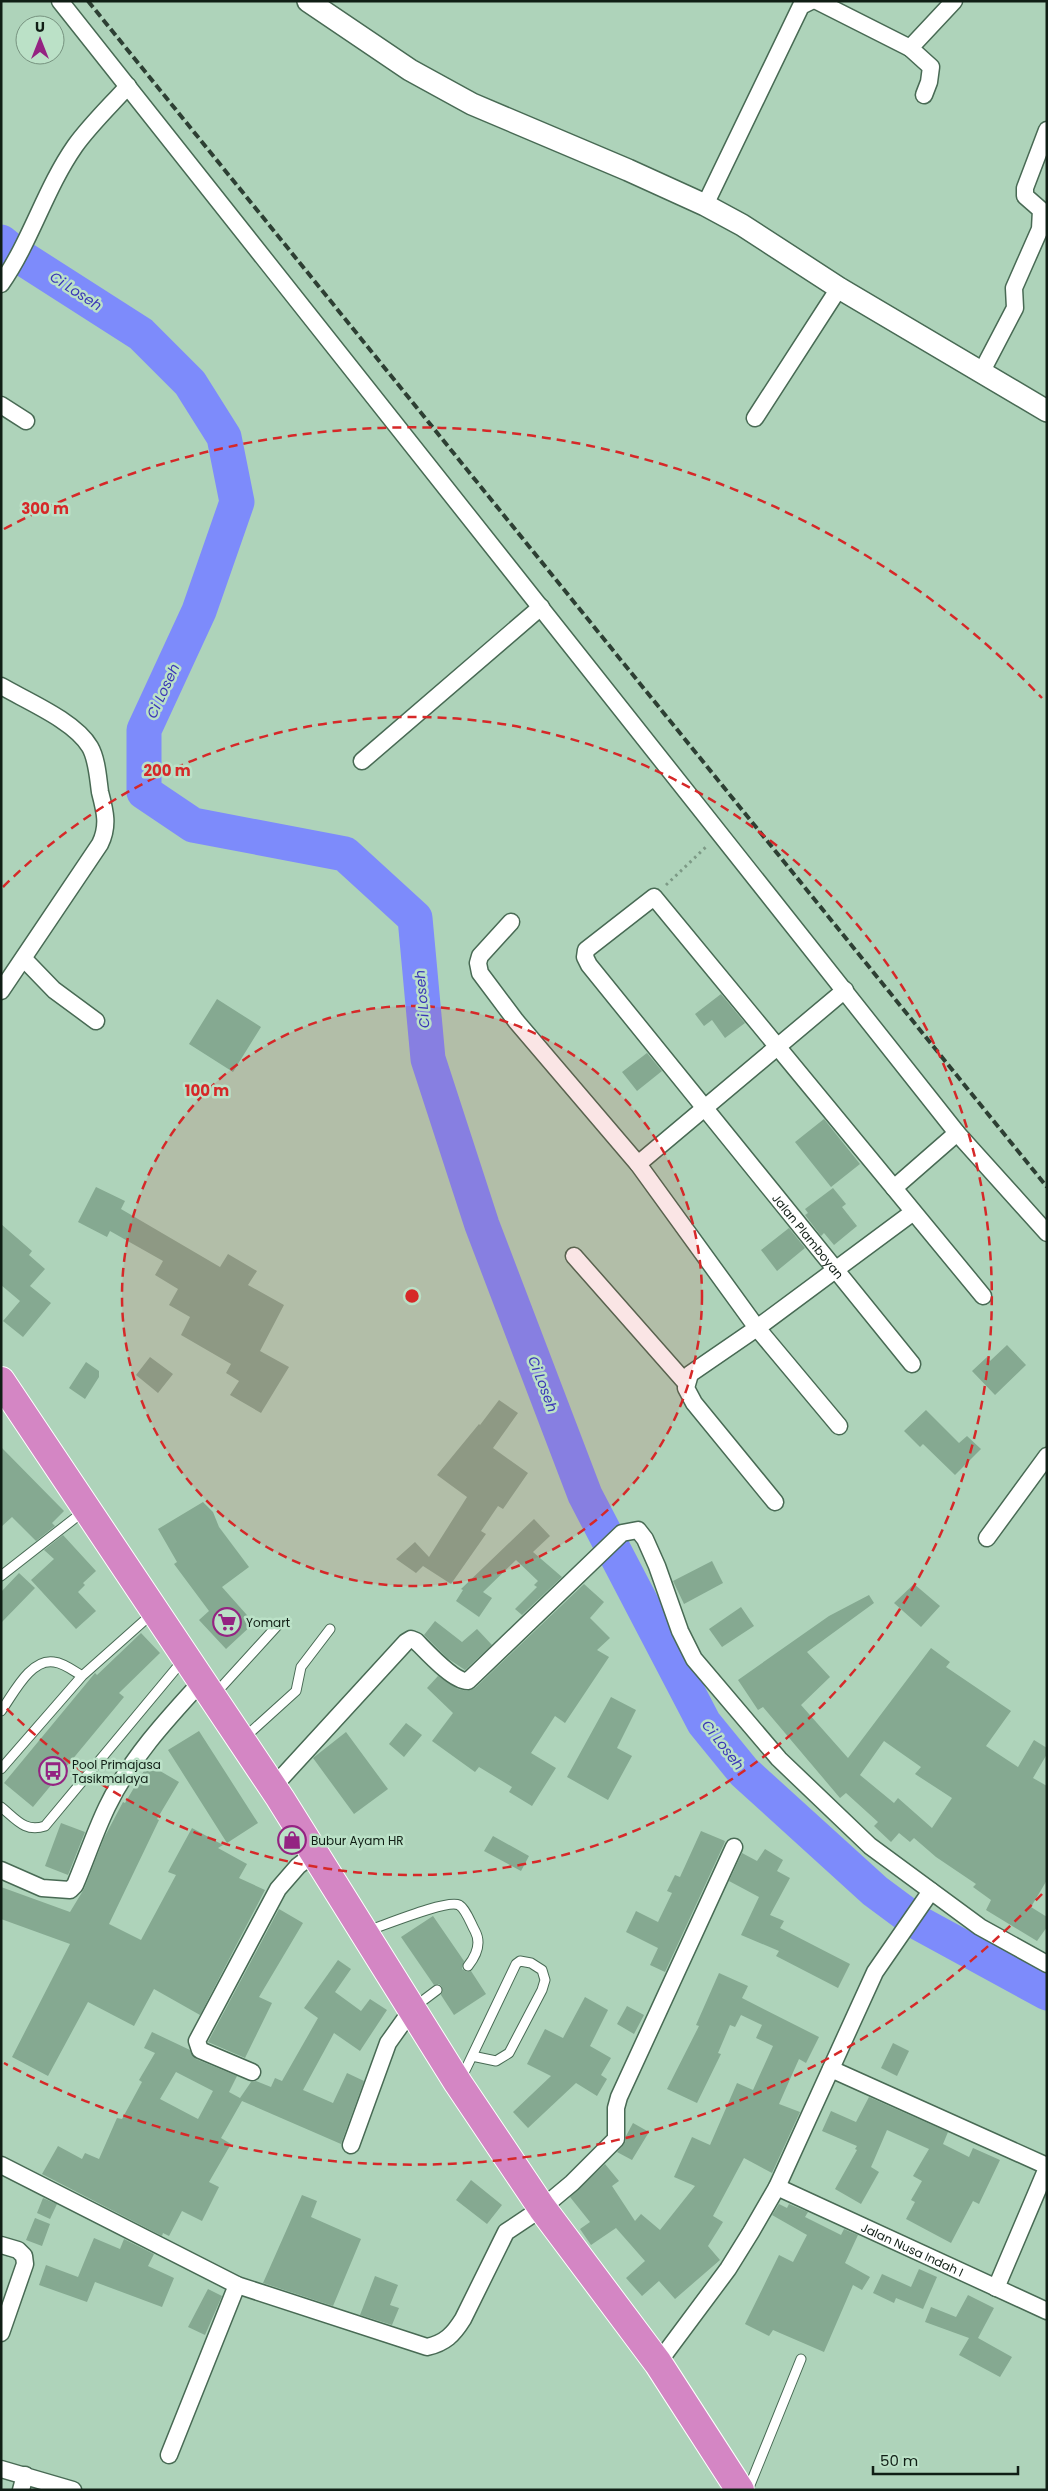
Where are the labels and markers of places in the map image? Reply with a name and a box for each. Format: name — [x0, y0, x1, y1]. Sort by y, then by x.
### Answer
centre of rings — [403, 1287, 421, 1305]
supermarket icon: Yomart — [212, 1607, 242, 1637]
place label: Yomart — [246, 1614, 290, 1631]
bus stop icon: Pool Primajasa Tasikmalaya — [38, 1756, 68, 1786]
place label: Pool Primajasa Tasikmalaya — [72, 1756, 161, 1787]
shop icon: Bubur Ayam HR — [277, 1825, 307, 1855]
place label: Bubur Ayam HR — [311, 1832, 404, 1849]

